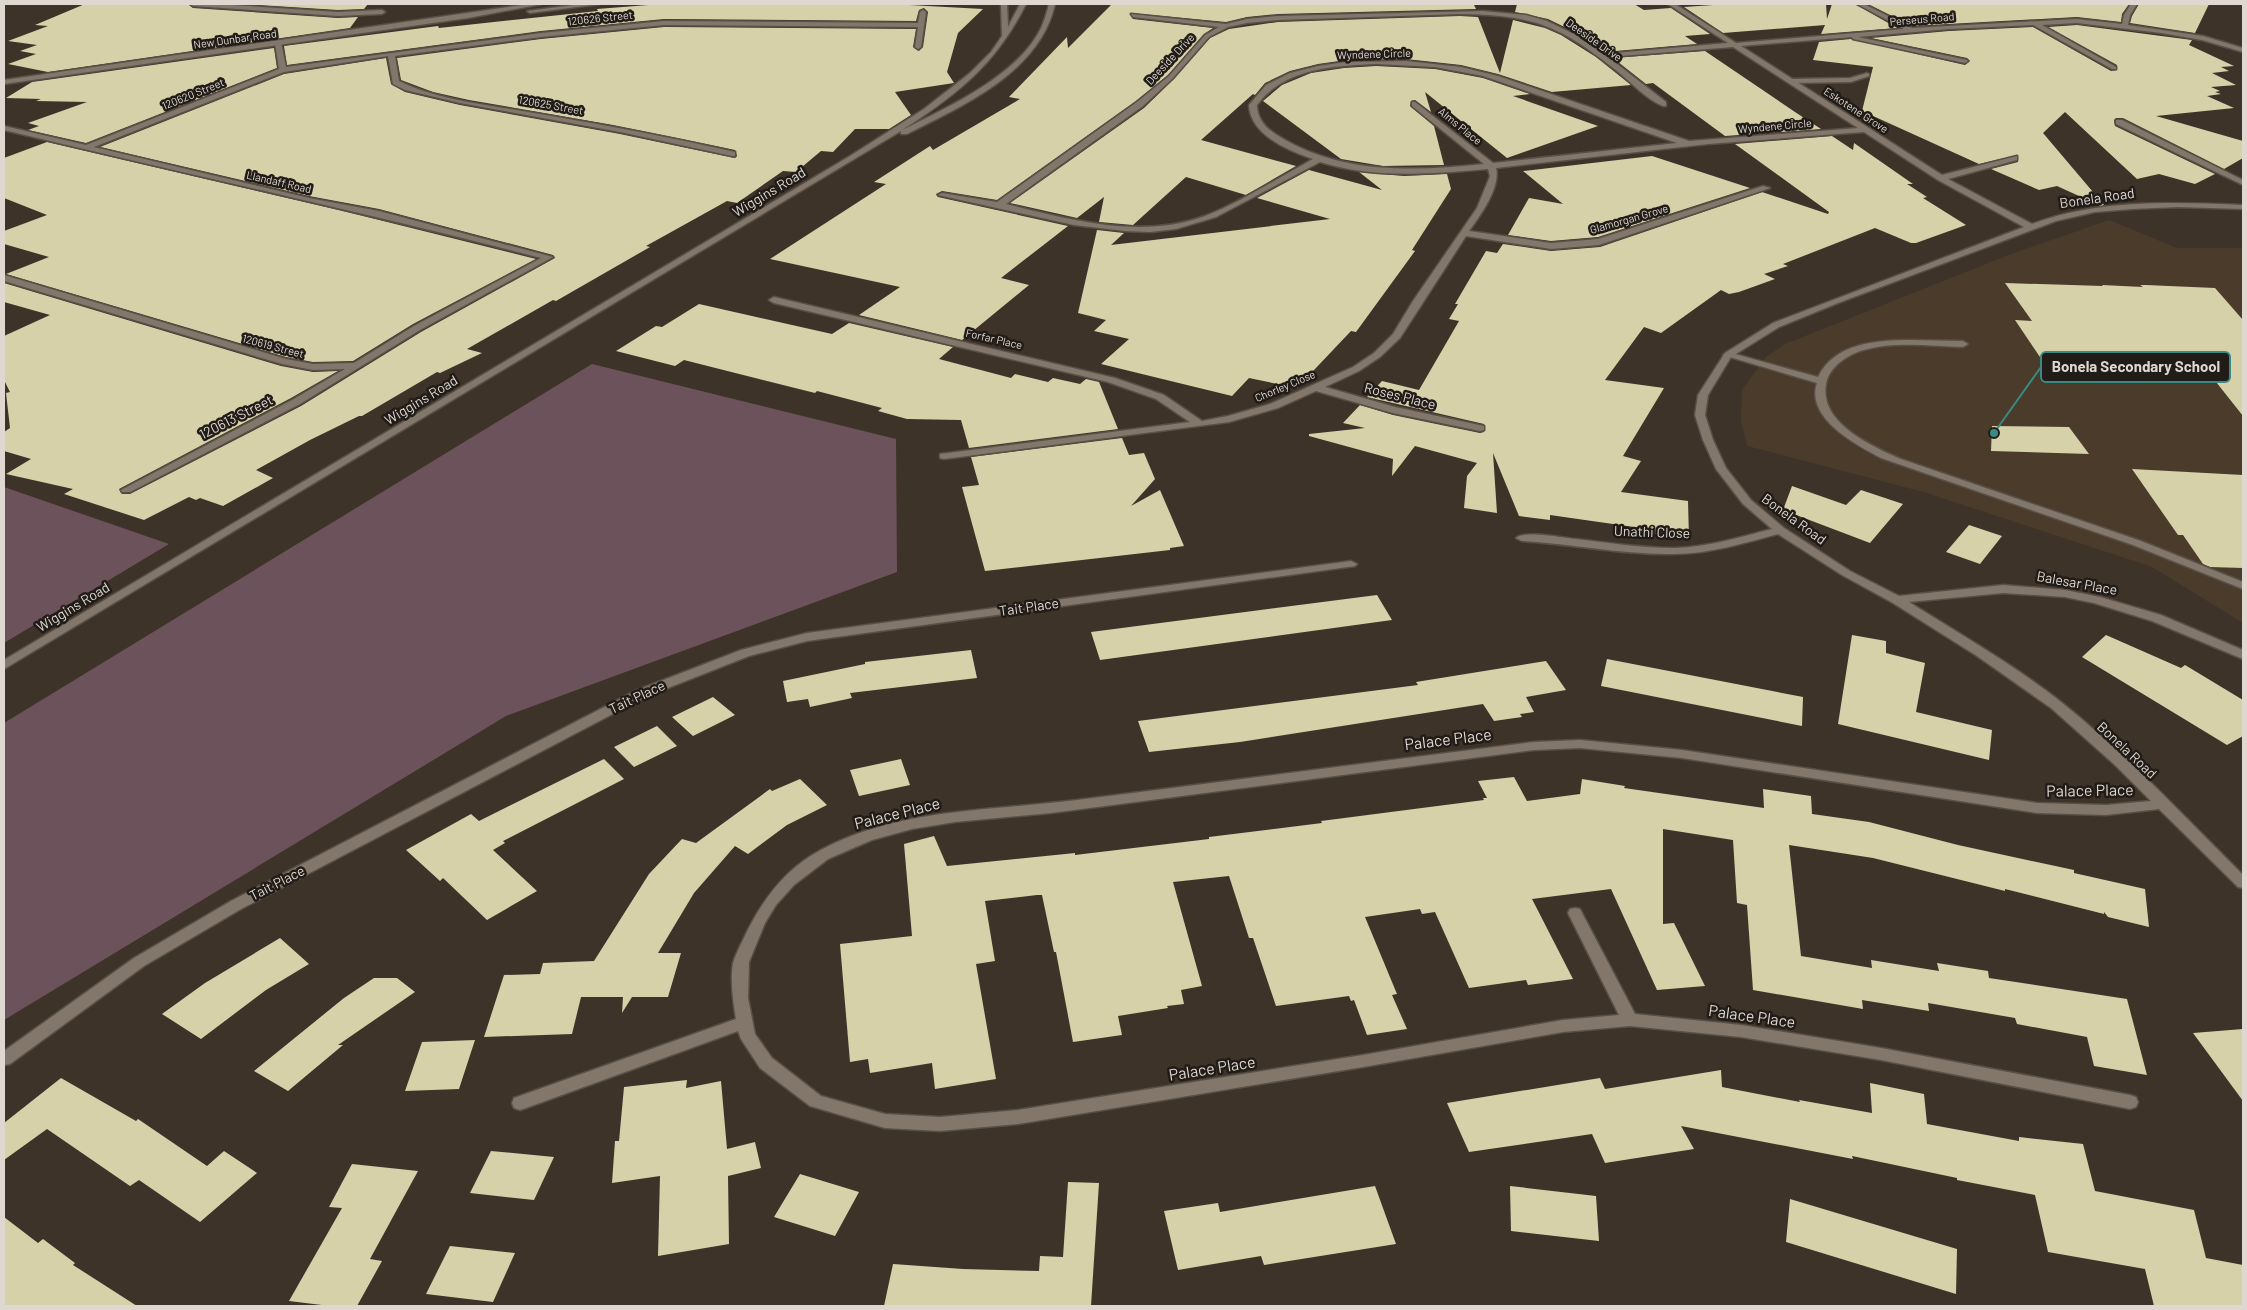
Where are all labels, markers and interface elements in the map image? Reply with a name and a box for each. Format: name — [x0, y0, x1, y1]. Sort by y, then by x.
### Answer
street label: 120626 Street — [567, 8, 633, 27]
street label: Perseus Road — [1889, 9, 1955, 28]
street label: Deeside Drive — [1564, 16, 1625, 64]
street label: New Dunbar Road — [192, 26, 277, 51]
street label: Deeside Drive — [1143, 30, 1197, 87]
street label: Wyndene Circle — [1337, 46, 1411, 61]
street label: 120620 Street — [160, 75, 226, 112]
street label: Eskotene Grove — [1822, 84, 1891, 135]
street label: 120625 Street — [518, 92, 584, 117]
street label: Alms Place — [1436, 104, 1485, 147]
street label: Wyndene Circle — [1738, 116, 1812, 135]
street label: Wiggins Road — [729, 163, 808, 220]
street label: Llandaff Road — [245, 168, 313, 195]
street label: Bonela Road — [2058, 184, 2135, 211]
street label: Glamorgan Grove — [1588, 201, 1670, 236]
street label: Forfar Place — [965, 326, 1024, 351]
street label: 120619 Street — [241, 331, 305, 360]
callout: Bonela Secondary School — [2041, 352, 2230, 382]
text: Bonela Secondary School — [2052, 357, 2220, 375]
street label: Chorley Close — [1253, 367, 1317, 404]
street label: Wiggins Road — [381, 371, 460, 428]
street label: Roses Place — [1363, 378, 1438, 413]
street label: 120613 Street — [196, 391, 275, 442]
street label: Bonela Road — [1759, 490, 1830, 548]
street label: Unathi Close — [1614, 522, 1690, 541]
street label: Balesar Place — [2035, 567, 2119, 598]
street label: Wiggins Road — [33, 578, 112, 635]
street label: Tait Place — [998, 594, 1060, 619]
street label: Tait Place — [606, 676, 667, 717]
street label: Bonela Road — [2094, 718, 2161, 782]
street label: Palace Place — [1403, 724, 1493, 753]
street label: Palace Place — [2046, 779, 2134, 800]
street label: Palace Place — [852, 793, 942, 832]
street label: Tait Place — [246, 861, 307, 904]
street label: Palace Place — [1707, 1000, 1797, 1031]
street label: Palace Place — [1167, 1051, 1257, 1084]

